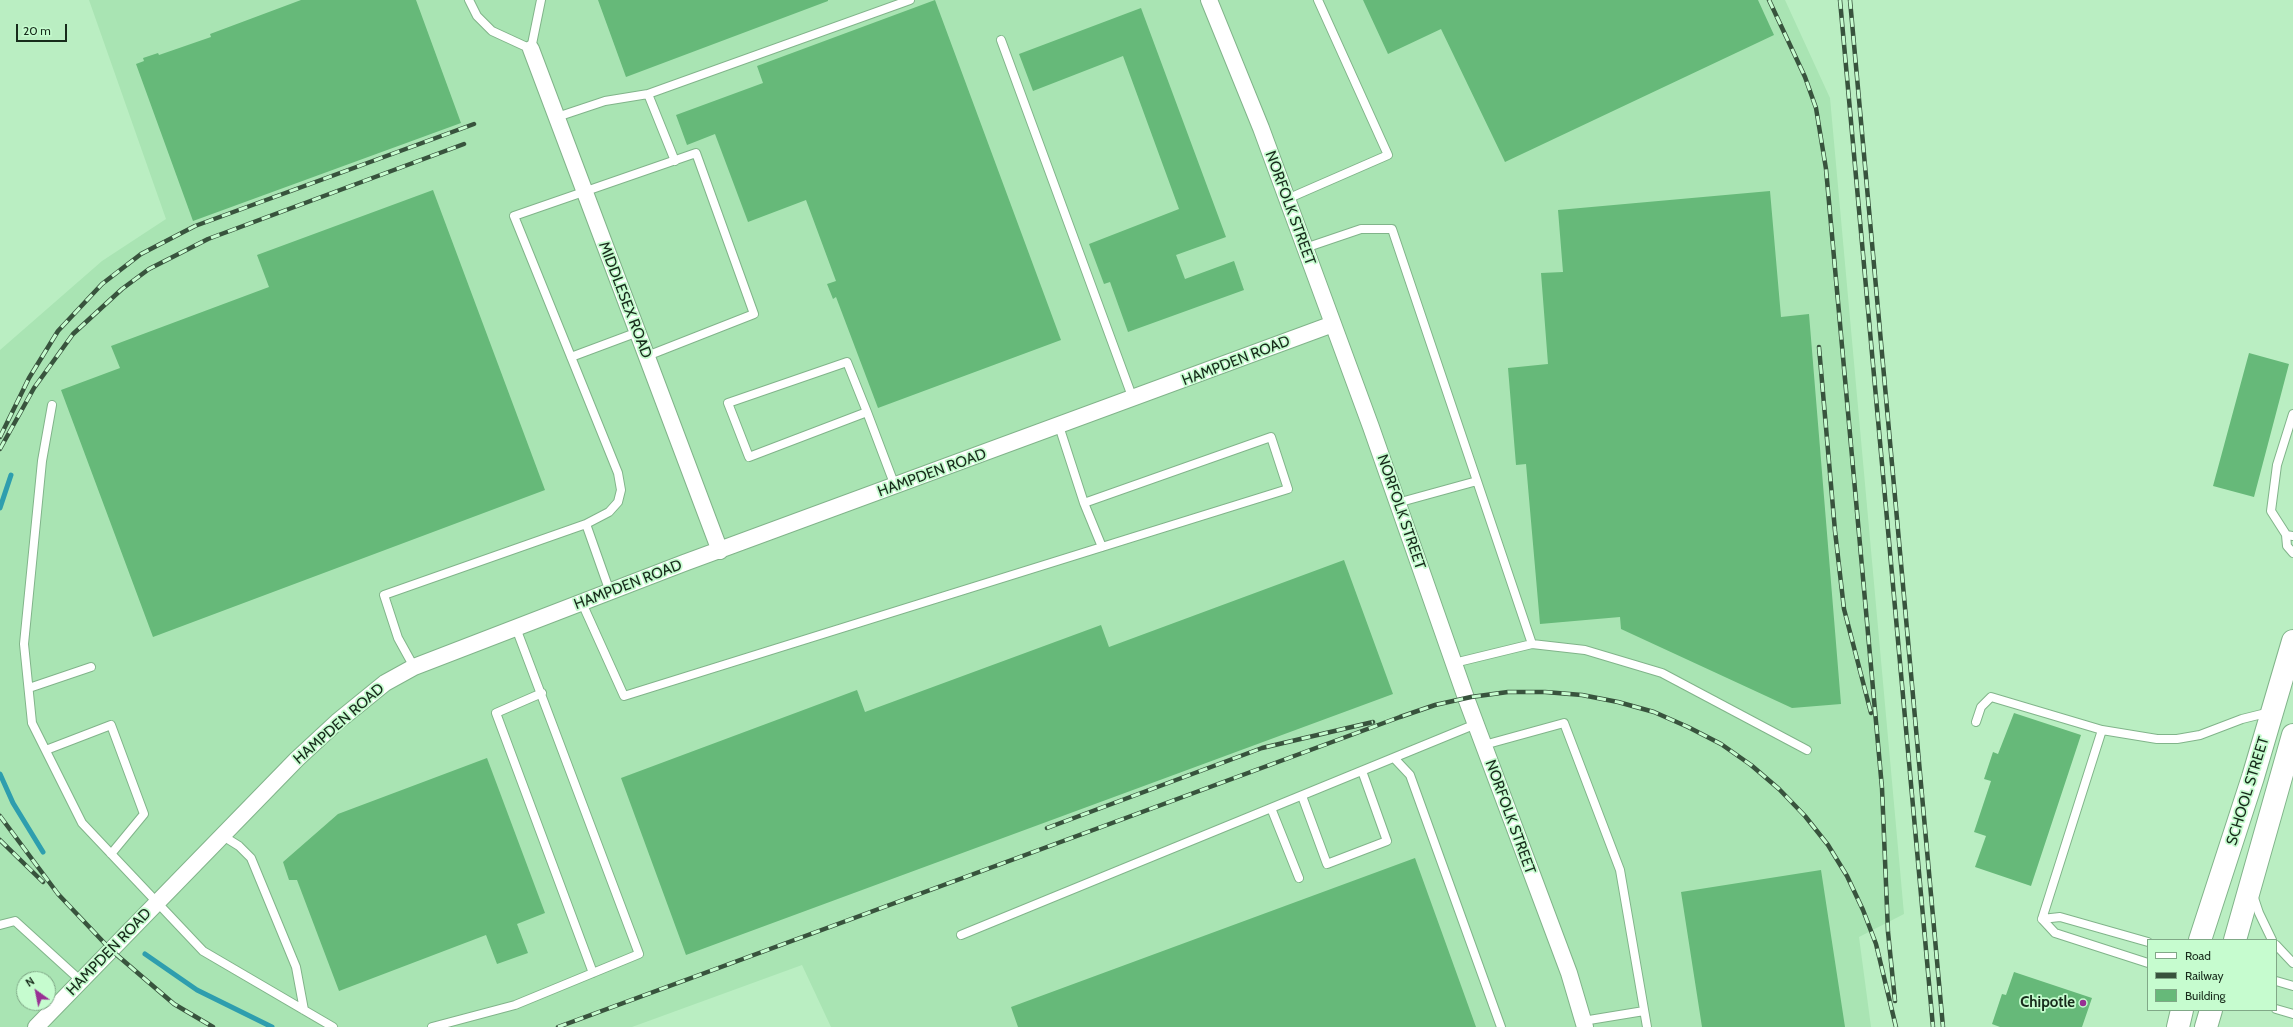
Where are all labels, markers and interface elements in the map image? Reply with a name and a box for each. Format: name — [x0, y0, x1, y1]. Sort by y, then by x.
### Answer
scale bar — [18, 16, 69, 42]
text: 20 m — [23, 23, 51, 38]
street label: NORFOLK STREET — [1261, 148, 1319, 268]
street label: MIDDLESEX ROAD — [594, 239, 656, 361]
street label: HAMPDEN ROAD — [1179, 332, 1293, 390]
street label: HAMPDEN ROAD — [875, 445, 989, 501]
street label: NORFOLK STREET — [1373, 452, 1429, 572]
street label: HAMPDEN ROAD — [571, 556, 685, 614]
street label: HAMPDEN ROAD — [290, 680, 388, 768]
street label: SCHOOL STREET — [2223, 734, 2273, 848]
street label: NORFOLK STREET — [1481, 757, 1539, 877]
street label: HAMPDEN ROAD — [63, 905, 155, 999]
legend — [2147, 939, 2277, 1011]
text: Road — [2185, 948, 2211, 963]
text: Railway — [2185, 968, 2223, 983]
north arrow — [16, 971, 56, 1011]
text: N — [23, 974, 37, 990]
text: Building — [2185, 988, 2226, 1003]
place label: Chipotle — [2020, 994, 2075, 1012]
marker: Chipotle — [2078, 998, 2088, 1008]

